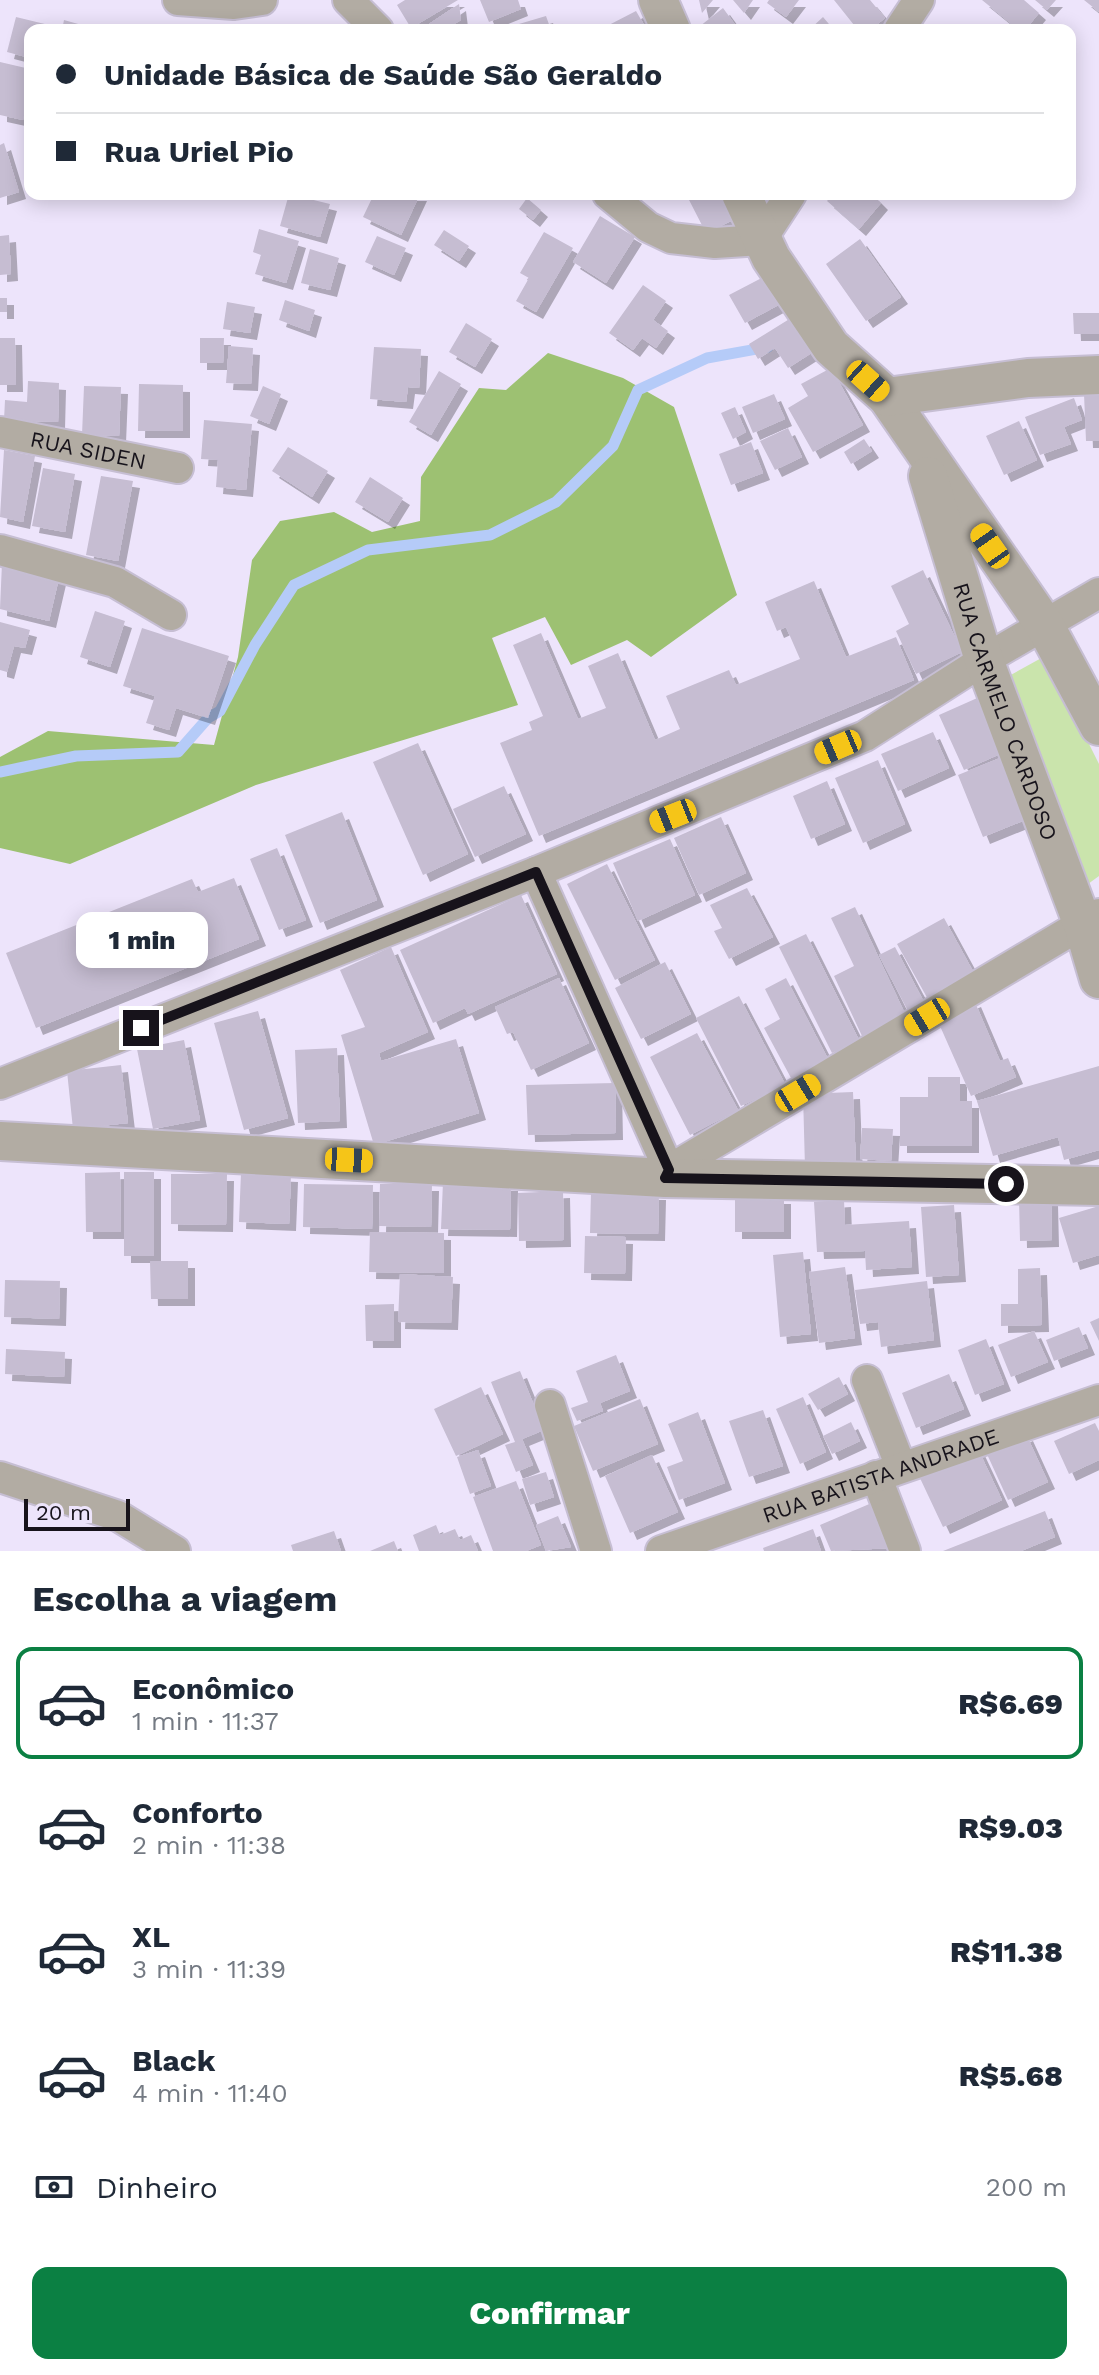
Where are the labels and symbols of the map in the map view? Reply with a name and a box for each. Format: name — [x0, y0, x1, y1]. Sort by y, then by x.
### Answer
car — [842, 356, 894, 406]
street label: RUA SIDEN — [28, 426, 148, 474]
car — [966, 519, 1014, 573]
street label: RUA CARMELO CARDOSO — [948, 580, 1062, 844]
car — [811, 727, 865, 767]
car — [646, 796, 700, 836]
callout: 1 min — [75, 912, 207, 968]
car — [900, 994, 954, 1040]
route end — [123, 1010, 159, 1046]
car — [771, 1070, 825, 1116]
car — [324, 1147, 374, 1173]
route start — [988, 1166, 1024, 1202]
street label: RUA BATISTA ANDRADE — [759, 1424, 1002, 1528]
scale bar — [24, 1495, 130, 1531]

